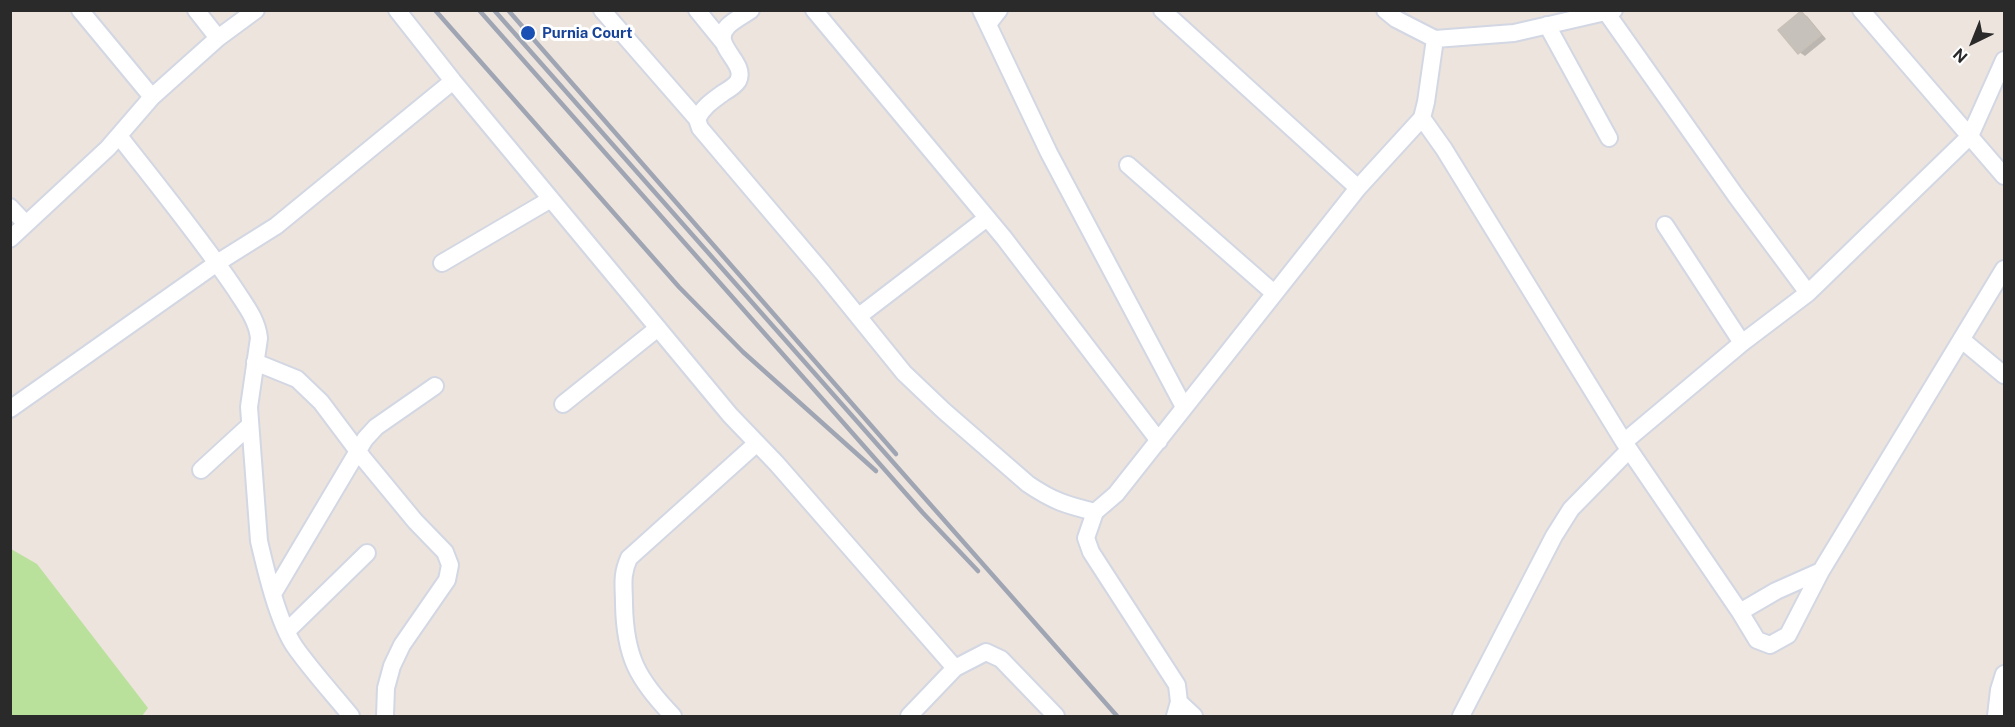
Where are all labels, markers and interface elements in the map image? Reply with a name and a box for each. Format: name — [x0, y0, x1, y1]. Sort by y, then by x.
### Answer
north arrow — [1943, 12, 2003, 72]
marker: Purnia Court — [519, 24, 537, 42]
place label: Purnia Court — [542, 24, 632, 42]
text: N — [1949, 44, 1971, 67]

